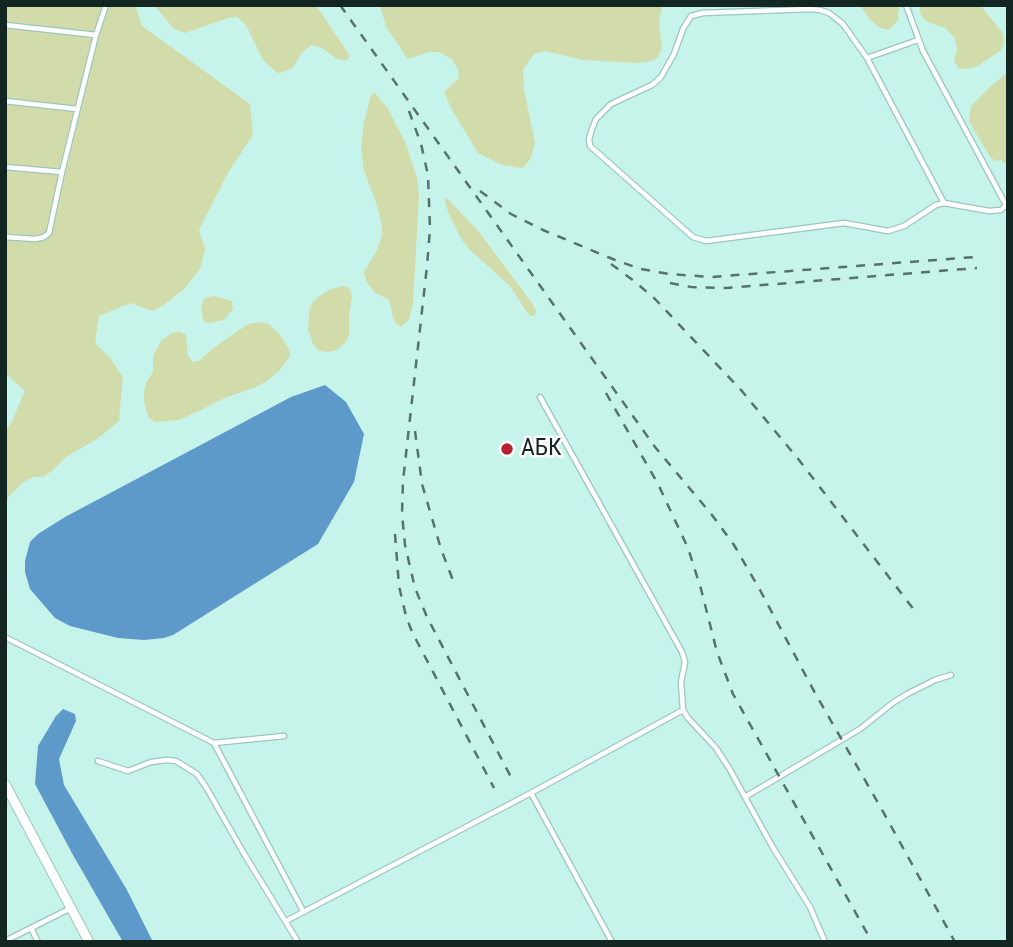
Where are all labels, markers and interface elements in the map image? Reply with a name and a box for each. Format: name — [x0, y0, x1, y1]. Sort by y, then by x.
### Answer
place label: АБК — [521, 435, 561, 463]
marker: АБК — [499, 441, 515, 457]

